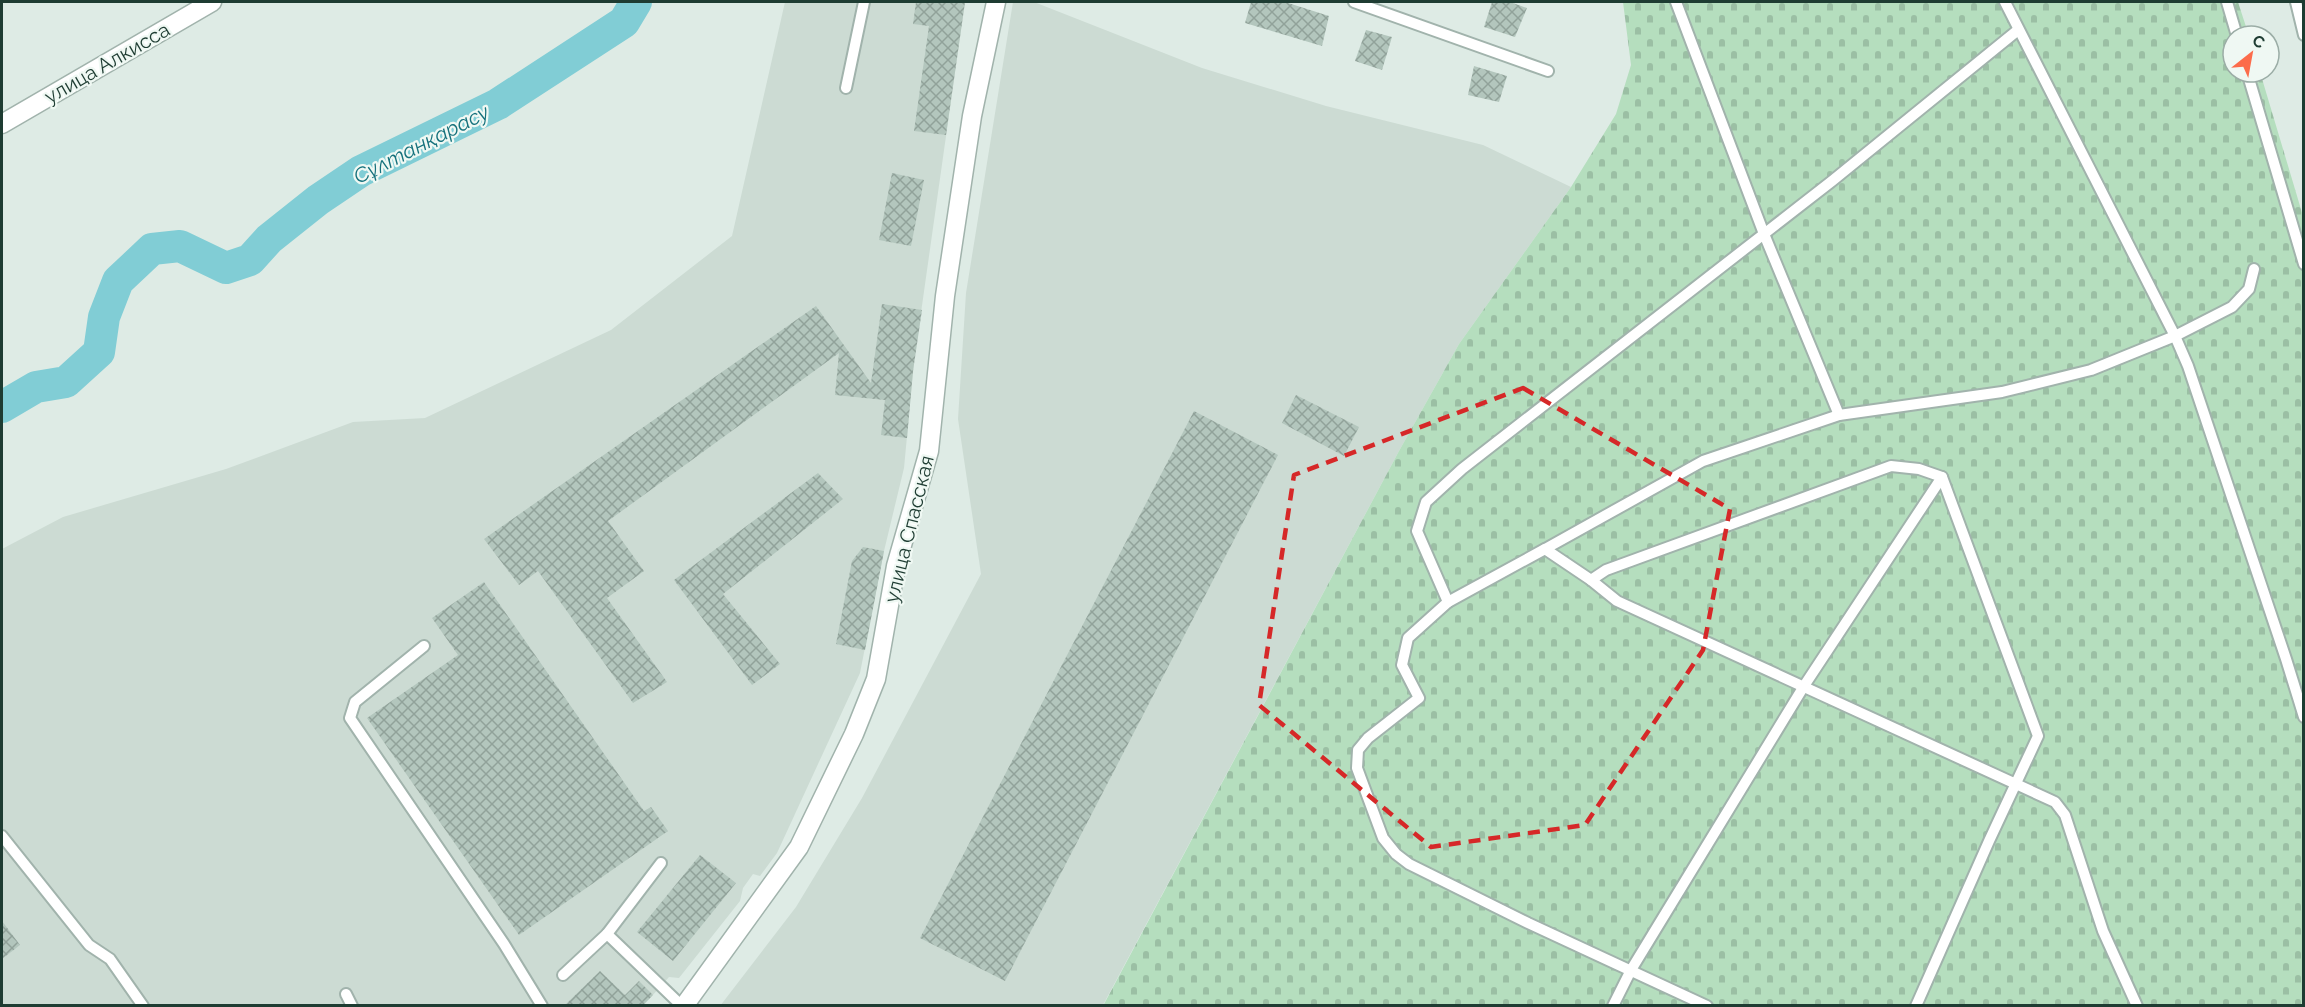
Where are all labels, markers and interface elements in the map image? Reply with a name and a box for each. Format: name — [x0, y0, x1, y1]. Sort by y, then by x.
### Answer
street label: улица Алкисса — [40, 17, 174, 109]
north arrow — [2221, 24, 2281, 84]
text: С — [2249, 31, 2268, 53]
water label: Сұлтанқарасу — [349, 99, 494, 189]
street label: улица Спасская — [879, 453, 939, 605]

